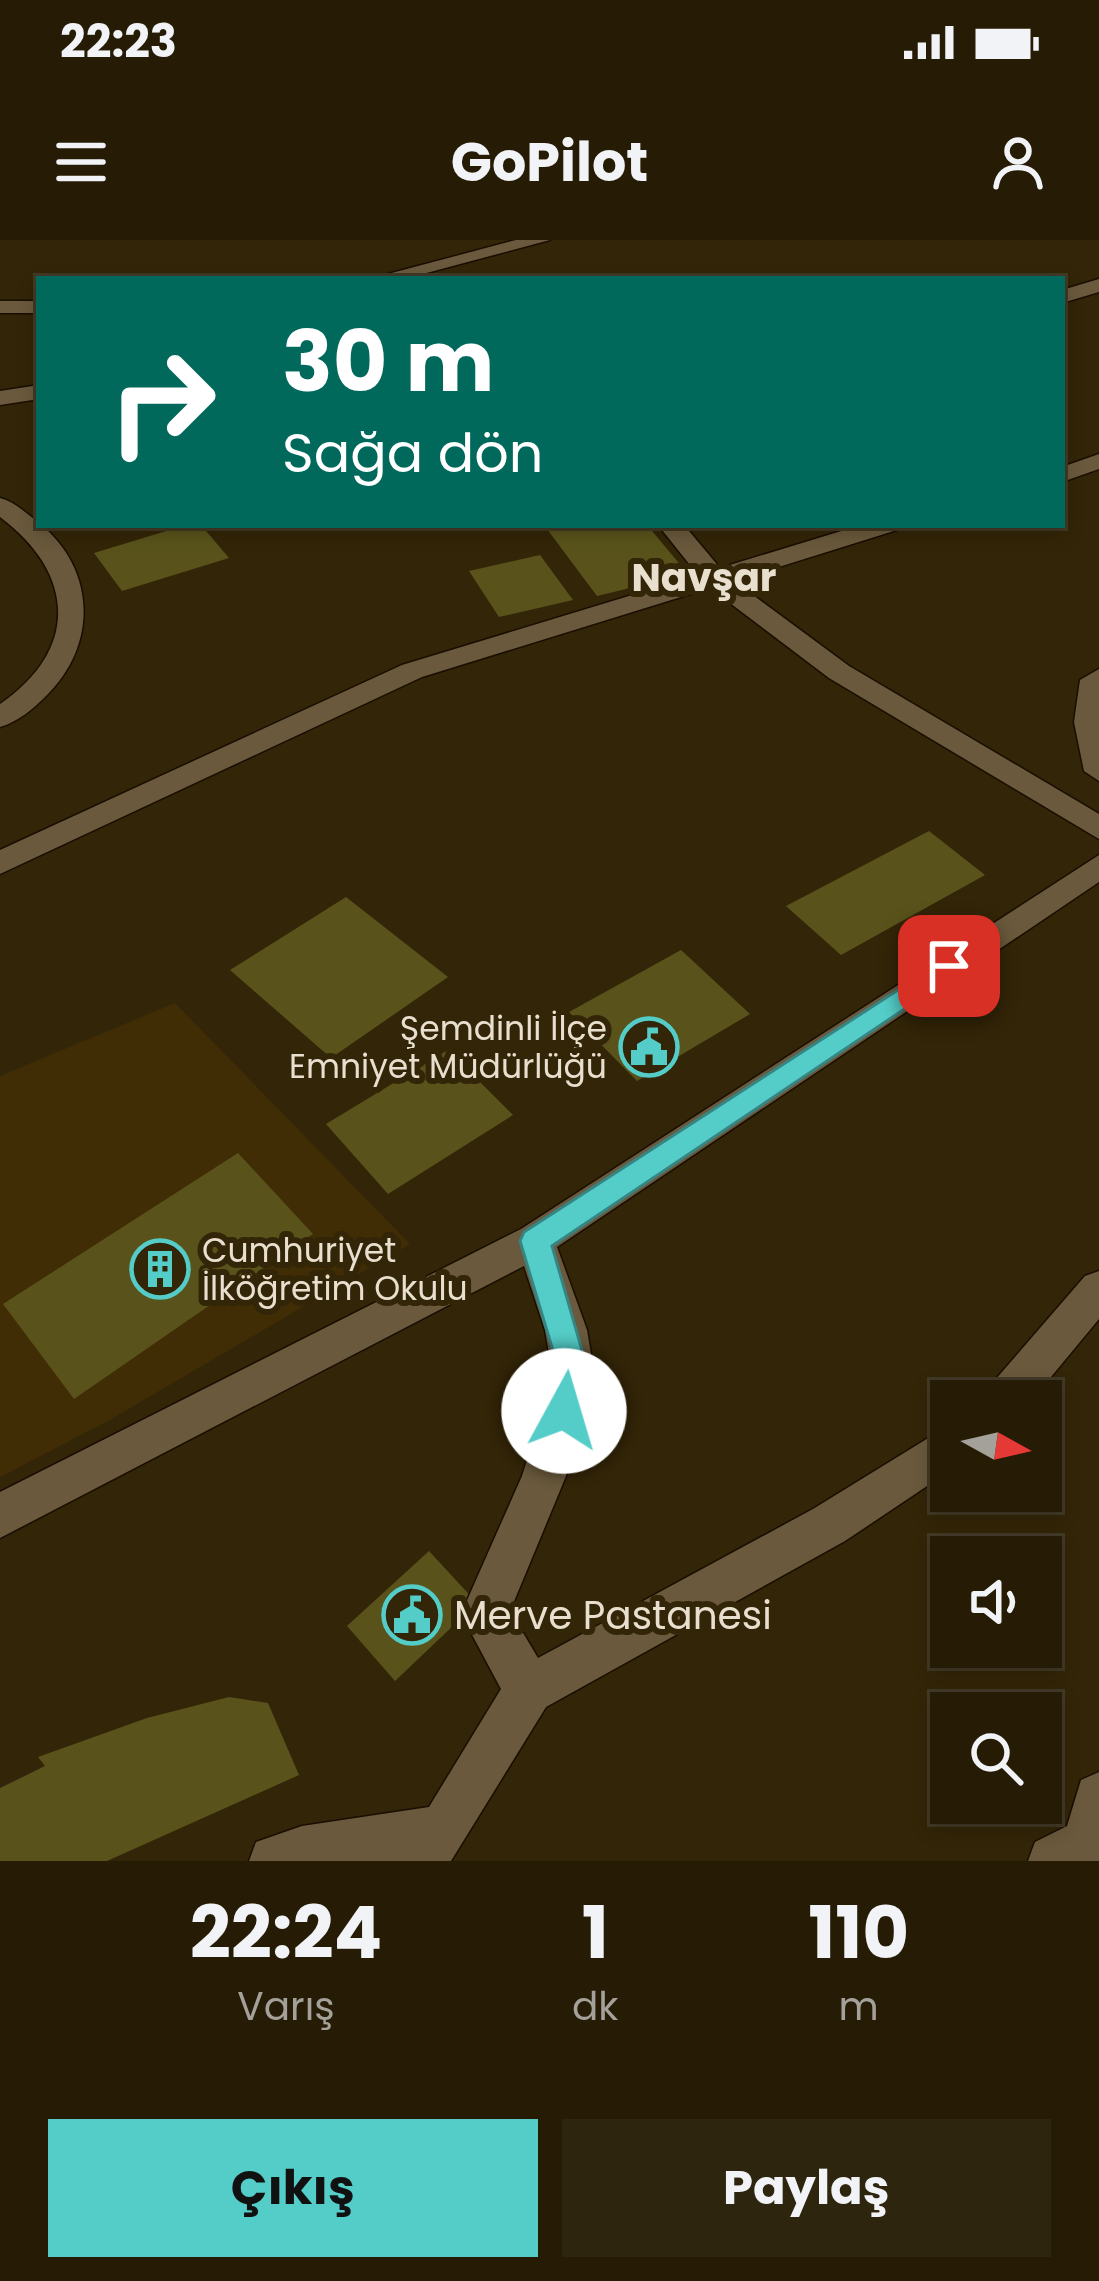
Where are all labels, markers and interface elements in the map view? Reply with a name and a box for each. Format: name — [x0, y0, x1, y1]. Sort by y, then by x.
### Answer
text: 22:23 — [60, 10, 177, 73]
text: GoPilot — [451, 124, 648, 200]
icon: menu — [48, 129, 114, 195]
icon: person — [985, 129, 1051, 195]
text: 30 m — [282, 303, 494, 420]
icon: right — [84, 324, 240, 480]
text: Sağa dön — [282, 415, 543, 491]
district label: Navşar — [631, 550, 777, 605]
pin — [898, 915, 1000, 1017]
icon: arrive — [916, 933, 982, 999]
place label: Şemdinli İlçe Emniyet Müdürlüğü — [289, 1005, 607, 1090]
public building icon: Şemdinli İlçe Emniyet Müdürlüğü — [618, 1016, 680, 1078]
place label: Cumhuriyet İlköğretim Okulu — [202, 1227, 468, 1312]
building icon: Cumhuriyet İlköğretim Okulu — [129, 1238, 191, 1300]
position arrow — [501, 1348, 627, 1474]
north arrow — [930, 1380, 1062, 1512]
map controls — [930, 1380, 1062, 1824]
button: sound — [930, 1536, 1062, 1668]
public building icon: Merve Pastanesi — [381, 1584, 443, 1646]
place label: Merve Pastanesi — [454, 1588, 772, 1643]
button: search — [930, 1692, 1062, 1824]
text: 22:24 — [190, 1882, 382, 1983]
text: 1 — [582, 1882, 609, 1983]
text: 110 — [808, 1882, 909, 1983]
text: Varış — [237, 1979, 335, 2034]
text: dk — [572, 1979, 618, 2034]
text: m — [839, 1979, 879, 2034]
button: Çıkış — [48, 2119, 538, 2257]
button: Paylaş — [562, 2119, 1051, 2257]

